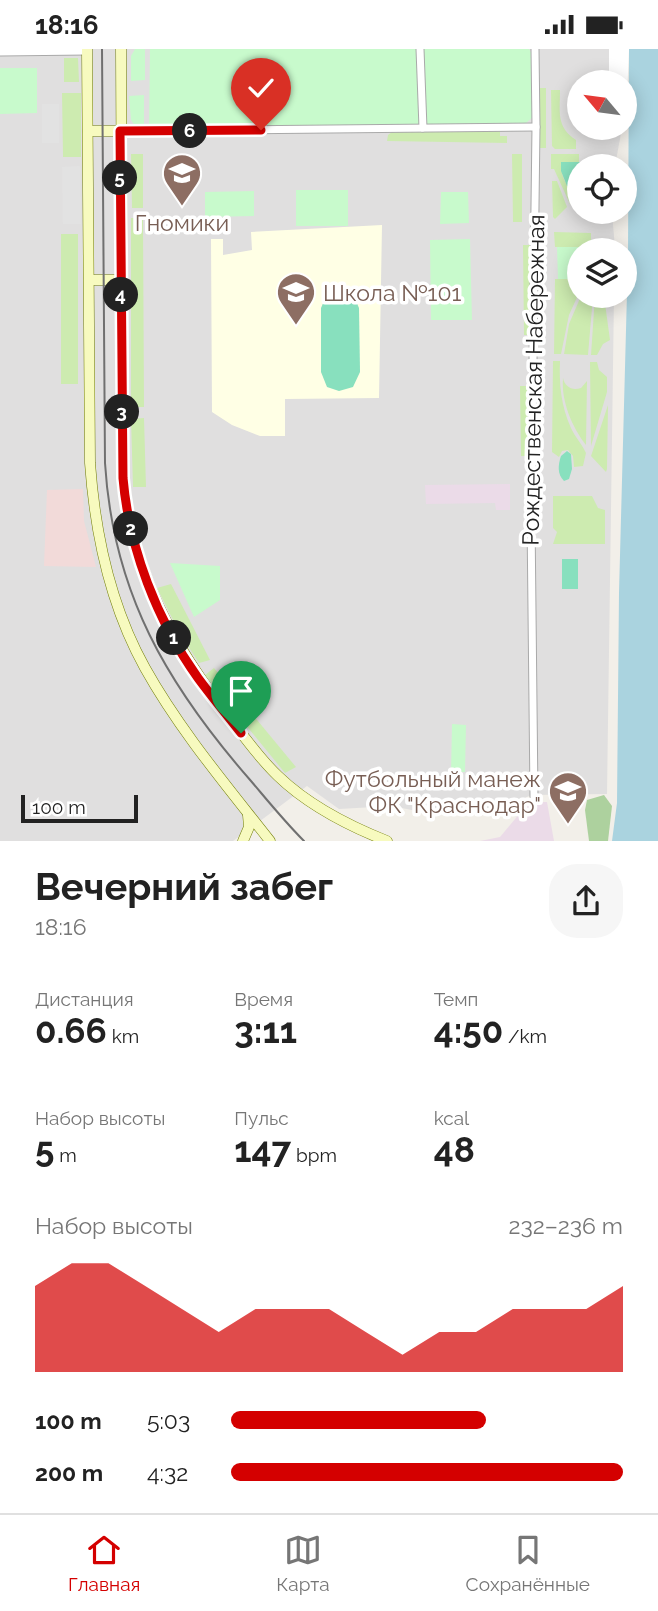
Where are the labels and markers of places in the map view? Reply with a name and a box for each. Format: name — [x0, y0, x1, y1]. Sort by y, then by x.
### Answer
pin — [231, 58, 291, 130]
pin: 6 — [172, 113, 208, 149]
school or university icon: Гномики — [161, 152, 203, 207]
pin: 5 — [102, 160, 138, 195]
place label: Гномики — [135, 209, 229, 236]
school or university icon: Школа №101 — [275, 271, 317, 326]
pin: 4 — [104, 278, 138, 313]
place label: Школа №101 — [323, 279, 462, 306]
pin: 3 — [104, 395, 140, 429]
pin: 2 — [114, 511, 148, 547]
pin: 1 — [156, 621, 192, 655]
pin — [211, 661, 271, 733]
place label: Футбольный манеж ФК "Краснодар" — [325, 765, 541, 818]
school or university icon: Футбольный манеж ФК "Краснодар" — [547, 770, 589, 825]

